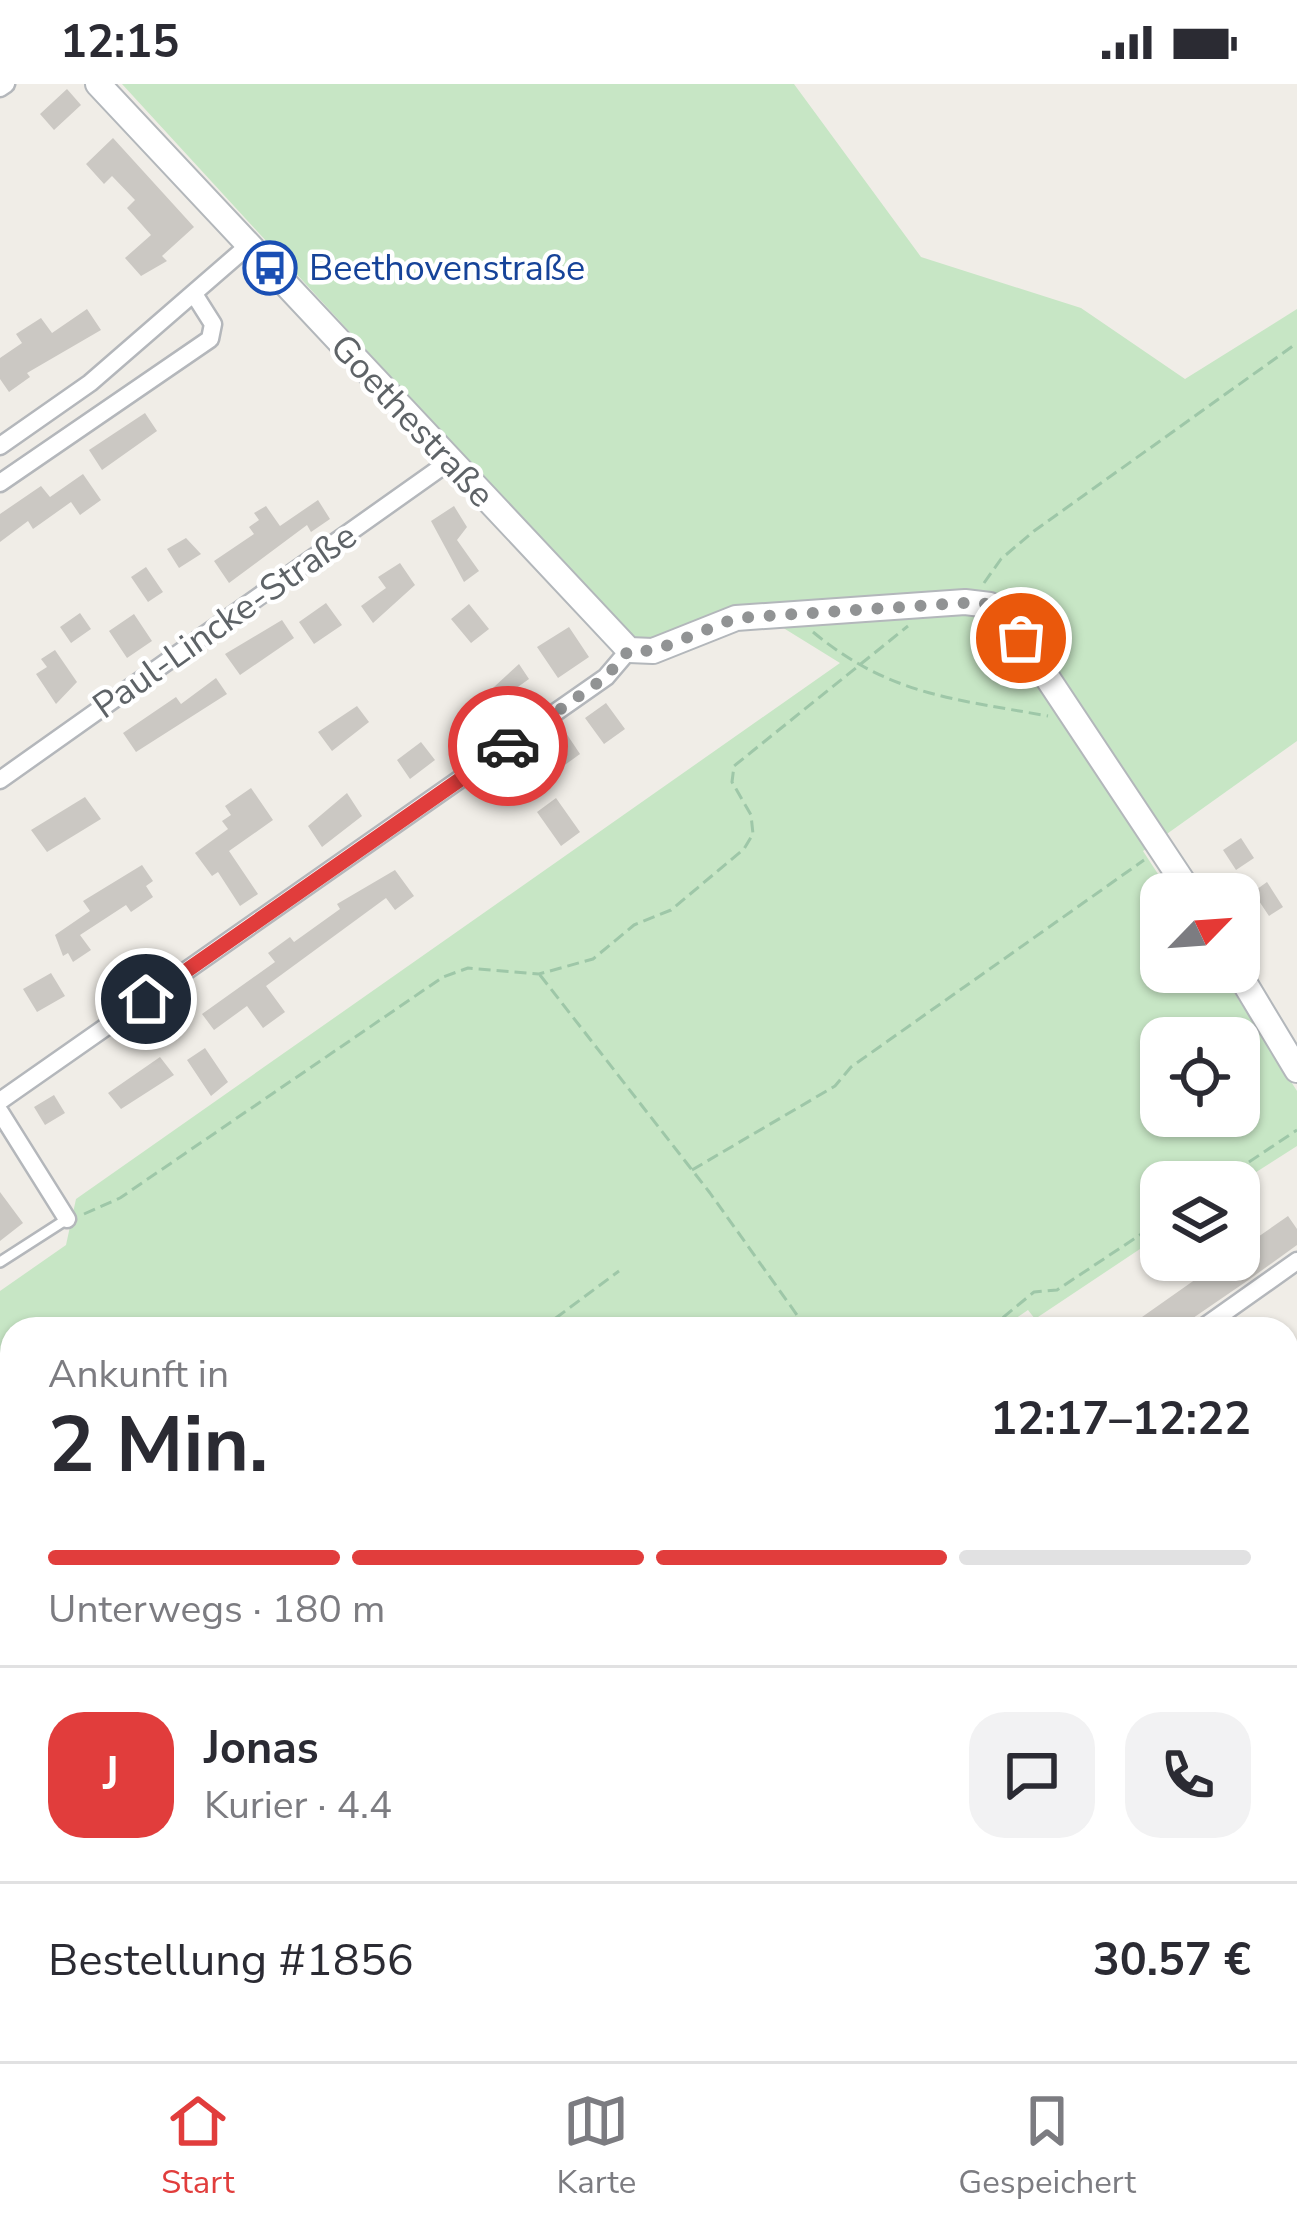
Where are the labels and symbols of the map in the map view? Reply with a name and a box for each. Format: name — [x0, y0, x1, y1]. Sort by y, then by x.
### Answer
bus stop icon: Beethovenstraße — [242, 240, 298, 296]
place label: Beethovenstraße — [309, 244, 585, 293]
street label: Goethestraße — [319, 324, 505, 518]
street label: Paul-Lincke-Straße — [83, 512, 367, 730]
pin — [970, 587, 1072, 689]
courier — [448, 686, 568, 806]
north arrow — [1140, 873, 1260, 993]
pin — [95, 948, 197, 1050]

